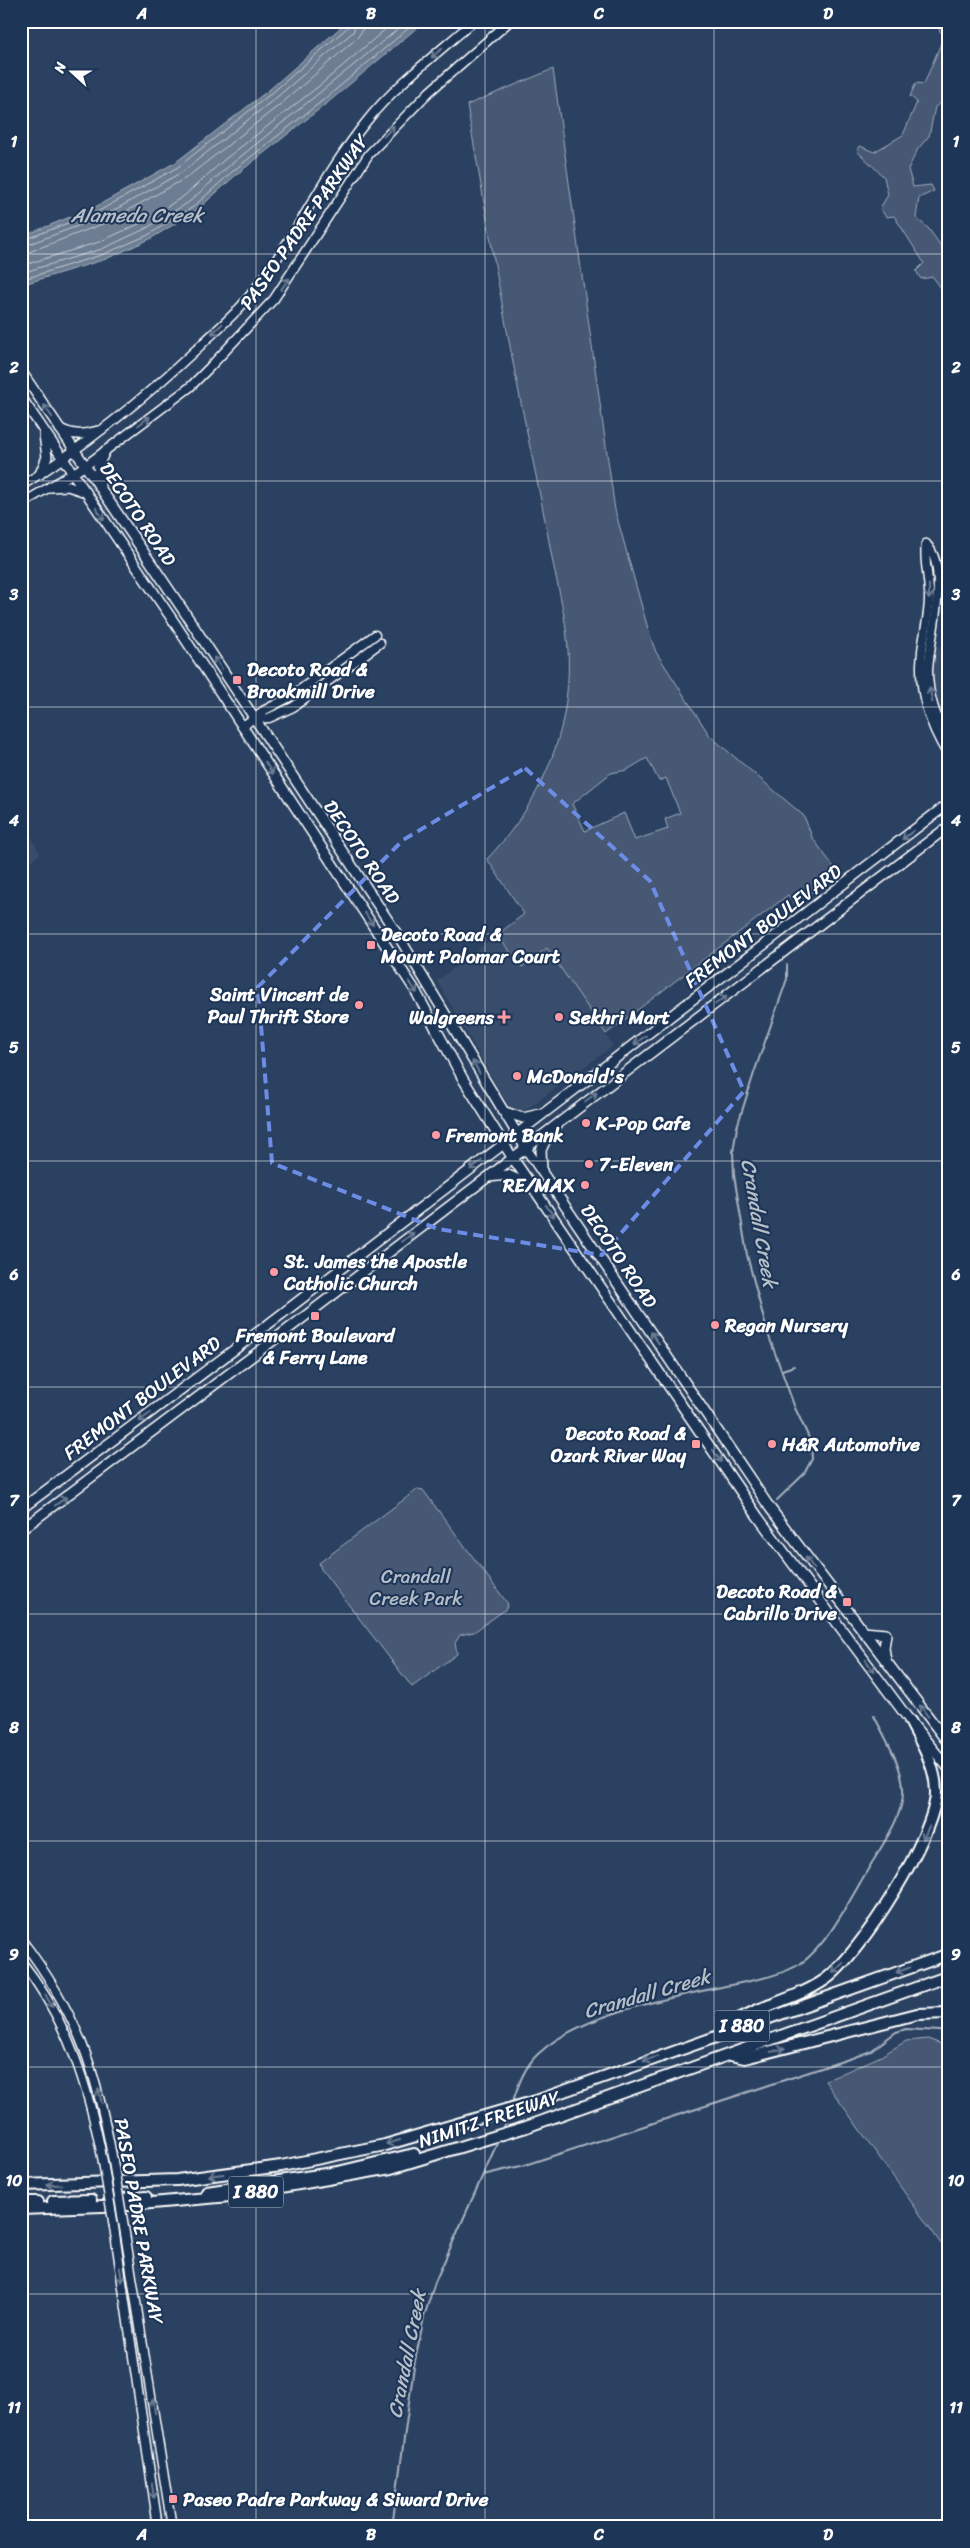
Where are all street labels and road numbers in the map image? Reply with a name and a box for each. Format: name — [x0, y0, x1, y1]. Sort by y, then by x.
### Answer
street label: PASEO PADRE PARKWAY — [231, 126, 378, 317]
street label: DECOTO ROAD — [91, 455, 186, 574]
street label: DECOTO ROAD — [315, 793, 410, 912]
street label: FREMONT BOULEVARD — [677, 855, 850, 997]
street label: DECOTO ROAD — [572, 1197, 667, 1316]
street label: FREMONT BOULEVARD — [56, 1327, 229, 1469]
road number: I 880 — [714, 2010, 770, 2042]
street label: NIMITZ FREEWAY — [414, 2080, 565, 2157]
street label: PASEO PADRE PARKWAY — [105, 2116, 174, 2328]
road number: I 880 — [228, 2176, 284, 2208]

